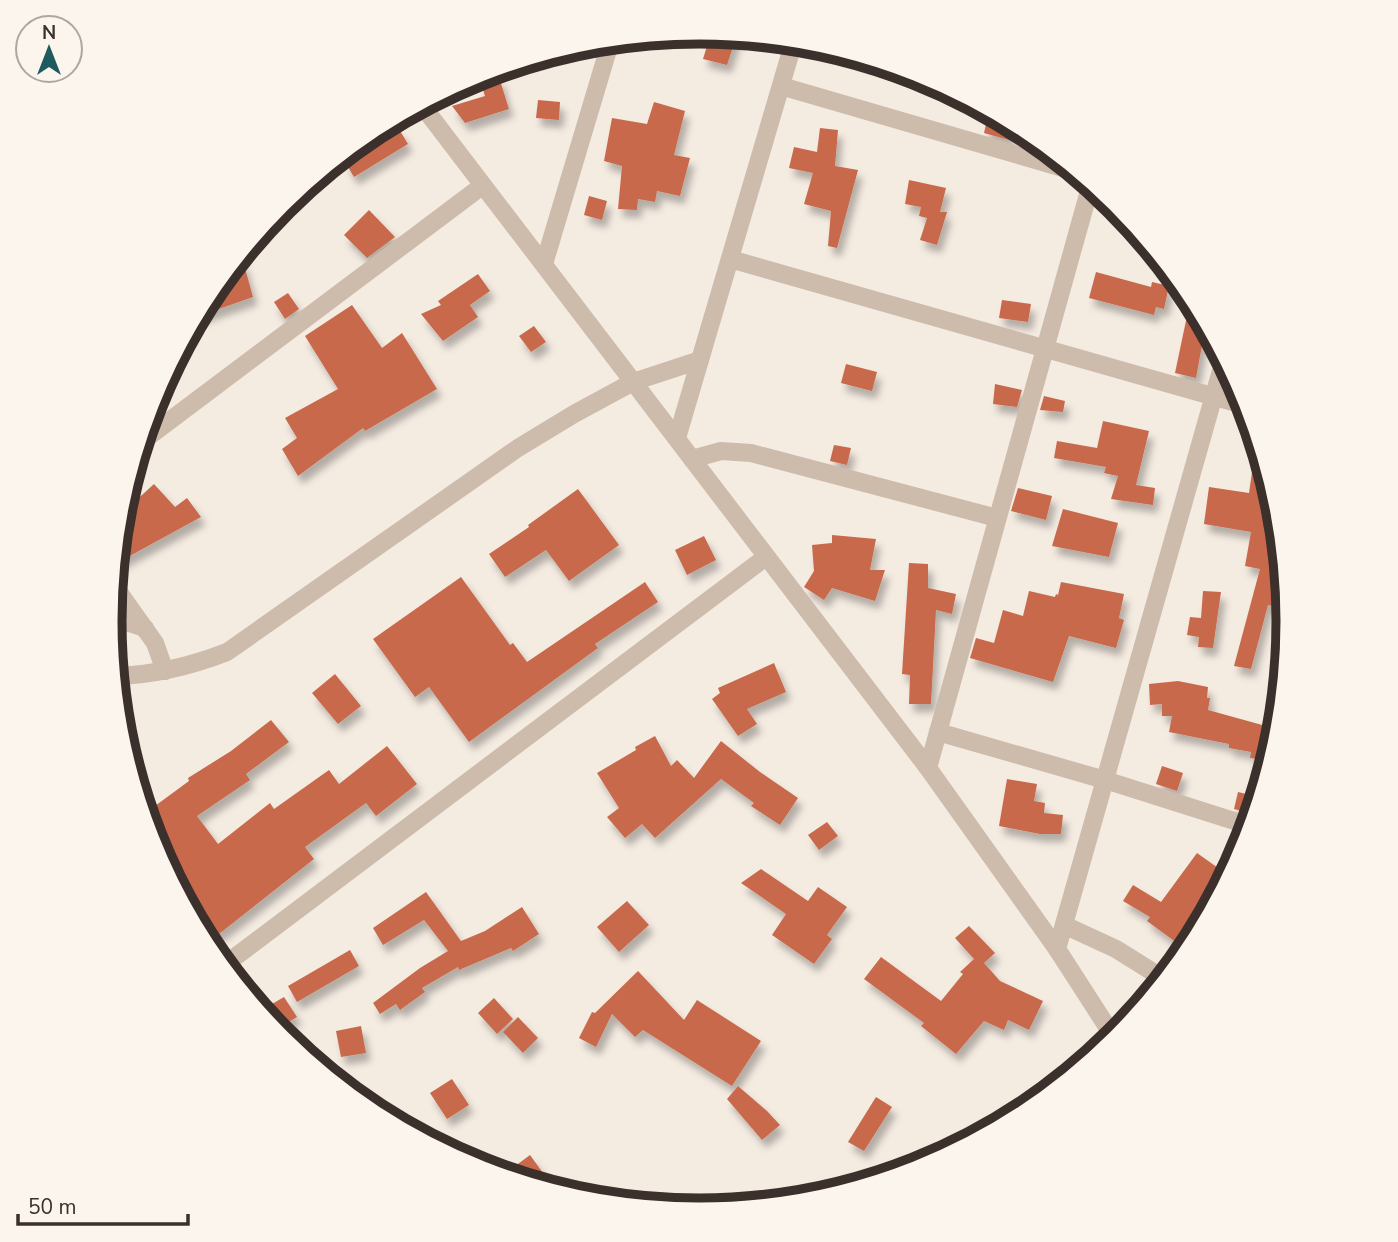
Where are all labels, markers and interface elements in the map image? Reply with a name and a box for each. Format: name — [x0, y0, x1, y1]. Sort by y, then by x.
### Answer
north arrow — [14, 14, 84, 84]
text: N — [42, 20, 56, 46]
scale bar — [18, 1182, 187, 1226]
text: 50 m — [28, 1193, 77, 1221]

